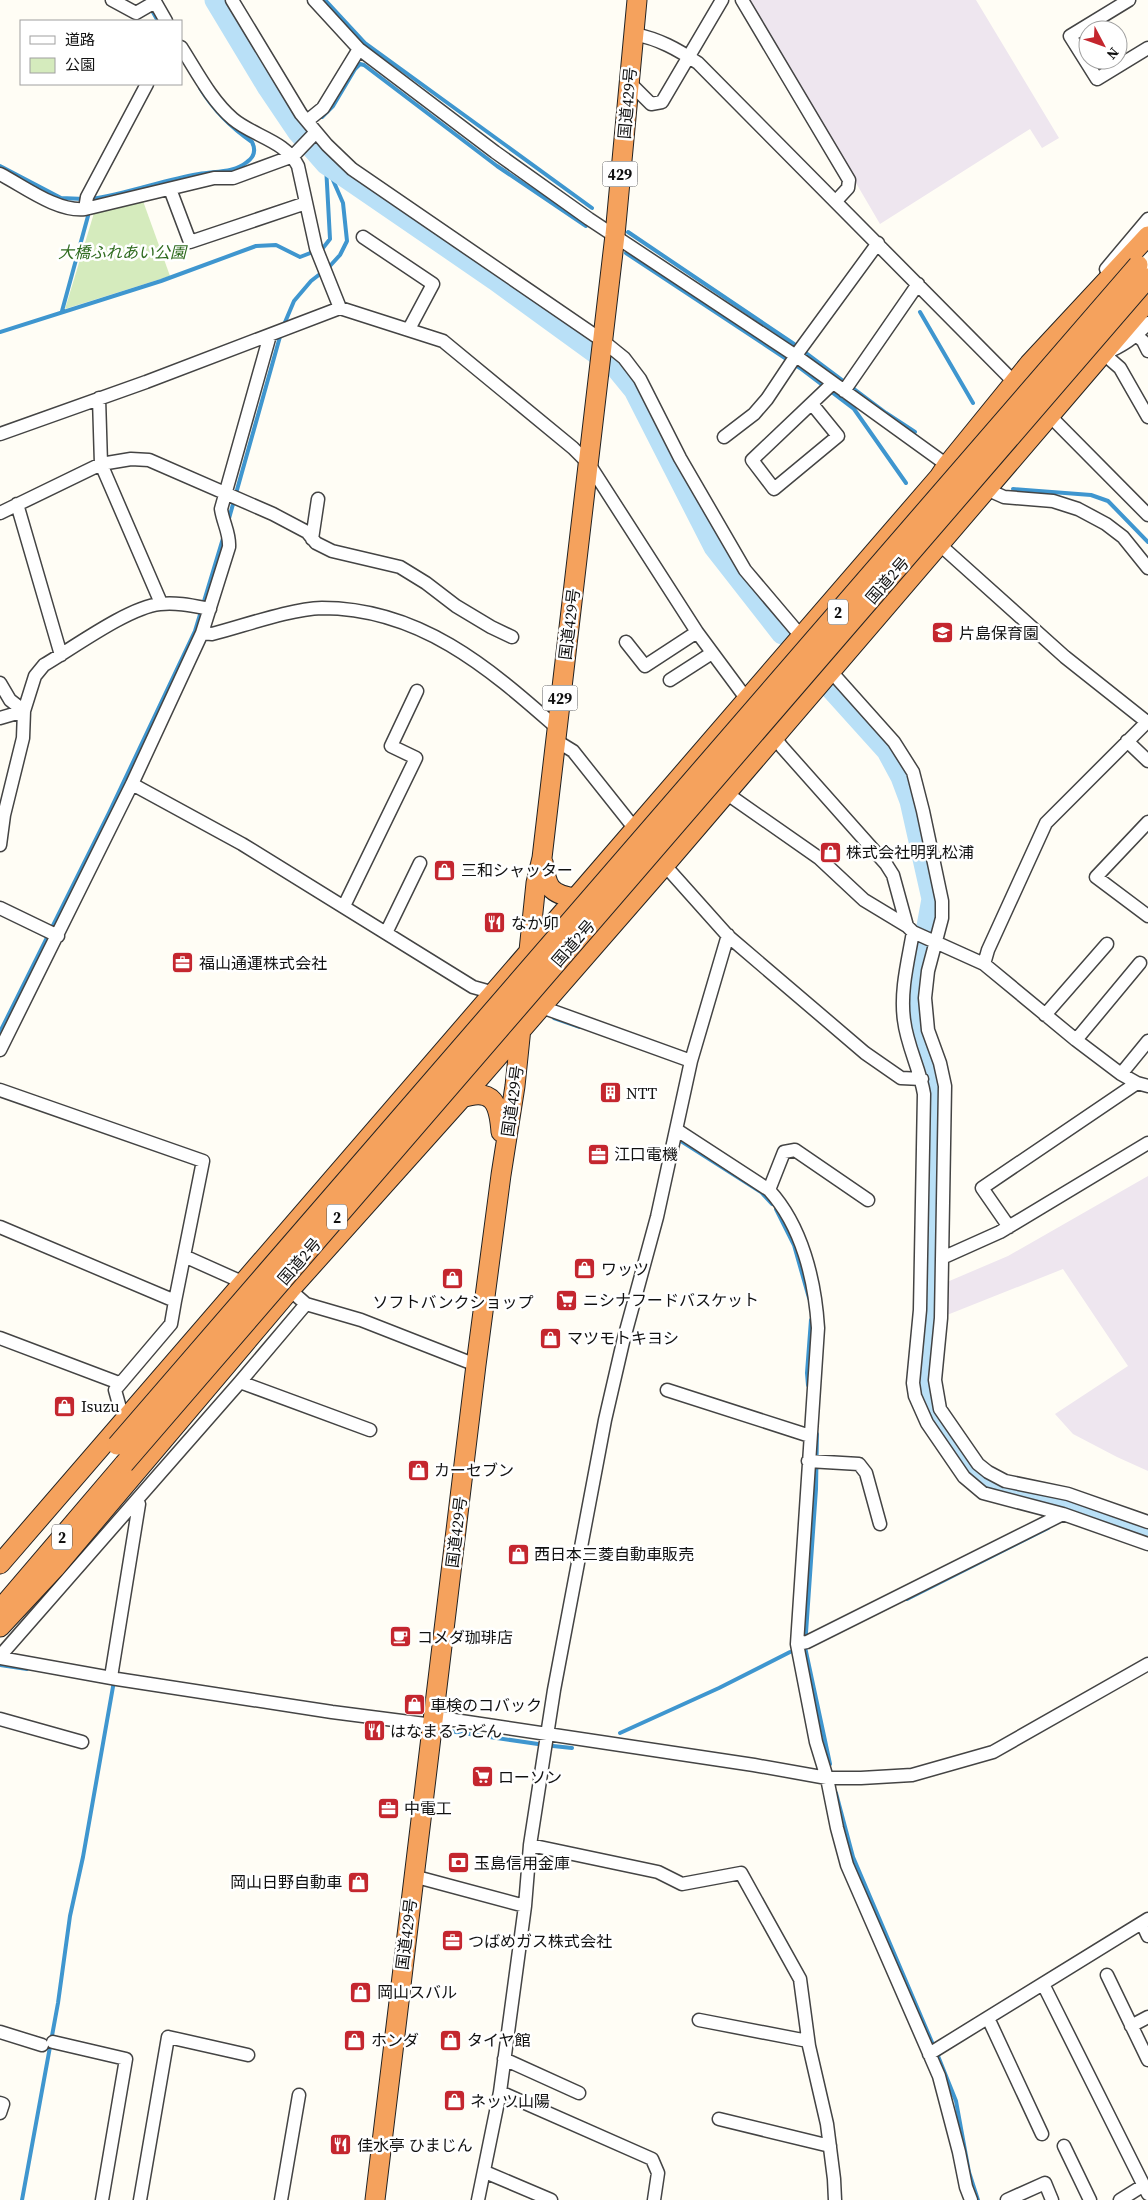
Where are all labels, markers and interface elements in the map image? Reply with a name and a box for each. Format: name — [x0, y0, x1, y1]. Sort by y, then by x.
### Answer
legend — [20, 20, 182, 85]
north arrow — [1078, 20, 1128, 70]
text: 道路 — [65, 29, 95, 50]
text: N — [1102, 43, 1124, 64]
text: 公園 — [65, 54, 95, 75]
street label: 国道429号 — [613, 66, 641, 140]
road number: 429 — [602, 162, 638, 186]
park label: 大橋ふれあい公園 — [58, 241, 188, 263]
street label: 国道2号 — [860, 552, 914, 608]
street label: 国道429号 — [554, 587, 584, 661]
road number: 2 — [828, 600, 848, 624]
school or university icon: 片島保育園 — [931, 621, 955, 645]
place label: 片島保育園 — [959, 622, 1039, 644]
road number: 429 — [542, 686, 578, 710]
shop icon: 株式会社明乳松浦 — [818, 840, 842, 864]
place label: 株式会社明乳松浦 — [846, 841, 974, 863]
shop icon: 三和シャッター — [433, 858, 457, 882]
place label: 三和シャッター — [461, 859, 573, 881]
restaurant icon: なか卯 — [483, 911, 507, 935]
place label: なか卯 — [511, 912, 559, 934]
street label: 国道2号 — [546, 915, 600, 971]
office icon: 福山通運株式会社 — [171, 951, 195, 975]
place label: 福山通運株式会社 — [199, 952, 327, 974]
street label: 国道429号 — [496, 1064, 528, 1138]
building icon: NTT — [598, 1081, 622, 1105]
place label: NTT — [626, 1082, 658, 1104]
office icon: 江口電機 — [586, 1142, 610, 1166]
place label: 江口電機 — [614, 1143, 678, 1165]
road number: 2 — [327, 1204, 347, 1230]
street label: 国道2号 — [272, 1233, 326, 1289]
shop icon: ワッツ — [573, 1257, 597, 1281]
place label: ワッツ — [601, 1258, 649, 1280]
shop icon: ソフトバンクショップ — [441, 1266, 465, 1290]
supermarket icon: ニシナフードバスケット — [555, 1288, 579, 1312]
place label: ニシナフードバスケット — [583, 1289, 759, 1311]
place label: ソフトバンクショップ — [373, 1291, 533, 1313]
shop icon: マツモトキヨシ — [539, 1326, 563, 1350]
place label: マツモトキヨシ — [567, 1327, 679, 1349]
shop icon: Isuzu — [53, 1394, 77, 1418]
place label: Isuzu — [81, 1395, 120, 1417]
shop icon: カーセブン — [406, 1458, 430, 1482]
place label: カーセブン — [434, 1459, 514, 1481]
street label: 国道429号 — [441, 1495, 471, 1569]
road number: 2 — [52, 1524, 72, 1550]
shop icon: 西日本三菱自動車販売 — [506, 1542, 530, 1566]
place label: 西日本三菱自動車販売 — [534, 1543, 694, 1565]
cafe icon: コメダ珈琲店 — [389, 1625, 413, 1649]
place label: コメダ珈琲店 — [417, 1626, 513, 1648]
shop icon: 車検のコバック — [402, 1693, 426, 1717]
place label: 車検のコバック — [430, 1694, 542, 1716]
restaurant icon: はなまるうどん — [362, 1719, 386, 1743]
place label: はなまるうどん — [390, 1720, 502, 1742]
supermarket icon: ローソン — [470, 1765, 494, 1789]
place label: ローソン — [498, 1766, 562, 1788]
office icon: 中電工 — [376, 1796, 400, 1820]
place label: 中電工 — [404, 1797, 452, 1819]
bank icon: 玉島信用金庫 — [446, 1851, 470, 1875]
place label: 玉島信用金庫 — [474, 1852, 570, 1874]
shop icon: 岡山日野自動車 — [346, 1870, 370, 1894]
place label: 岡山日野自動車 — [230, 1871, 342, 1893]
street label: 国道429号 — [391, 1897, 421, 1971]
office icon: つばめガス株式会社 — [440, 1929, 464, 1953]
place label: つばめガス株式会社 — [468, 1930, 612, 1952]
shop icon: 岡山スバル — [349, 1980, 373, 2004]
place label: 岡山スバル — [377, 1981, 457, 2003]
shop icon: ホンダ — [343, 2028, 367, 2052]
shop icon: タイヤ館 — [439, 2028, 463, 2052]
place label: ホンダ — [371, 2029, 419, 2051]
place label: タイヤ館 — [467, 2029, 531, 2051]
shop icon: ネッツ山陽 — [442, 2089, 466, 2113]
place label: ネッツ山陽 — [470, 2090, 550, 2112]
restaurant icon: 佳水亭 ひまじん — [329, 2133, 353, 2157]
place label: 佳水亭 ひまじん — [357, 2134, 473, 2156]

